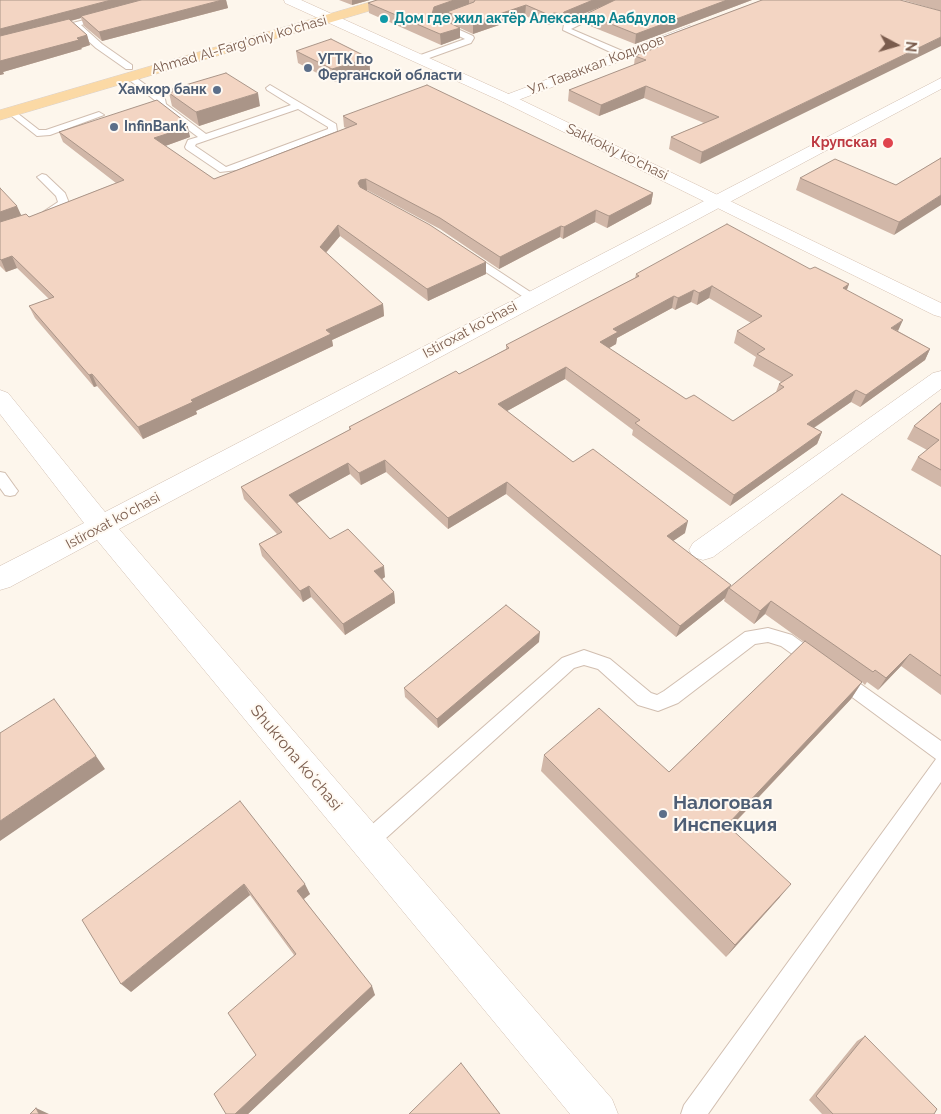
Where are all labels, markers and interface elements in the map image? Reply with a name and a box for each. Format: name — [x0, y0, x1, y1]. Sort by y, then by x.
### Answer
place label: Дом где жил актёр Александр Аабдулов — [394, 11, 676, 27]
street label: Ahmad Al-Farg'oniy ko'chasi — [150, 12, 328, 78]
marker: Дом где жил актёр Александр Аабдулов — [378, 13, 390, 25]
north arrow — [871, 20, 921, 70]
street label: Ул. Таваккал Кодиров — [526, 31, 666, 99]
text: N — [902, 40, 919, 53]
place label: УГТК по Ферганской области — [318, 52, 462, 84]
marker: УГТК по Ферганской области — [302, 62, 314, 74]
place label: Хамкор банк — [118, 82, 207, 98]
marker: Хамкор банк — [211, 84, 223, 96]
place label: InfinBank — [124, 119, 187, 135]
street label: Sakkokiy ko'chasi — [563, 120, 671, 184]
marker: InfinBank — [108, 121, 120, 133]
place label: Крупская — [811, 135, 877, 151]
marker: Крупская — [881, 136, 895, 150]
street label: Istiroxat koʻchasi — [420, 298, 520, 362]
street label: Istiroxat koʻchasi — [63, 489, 163, 553]
street label: Shukrona koʻchasi — [246, 701, 346, 815]
place label: Налоговая Инспекция — [673, 792, 777, 836]
marker: Налоговая Инспекция — [657, 808, 669, 820]

